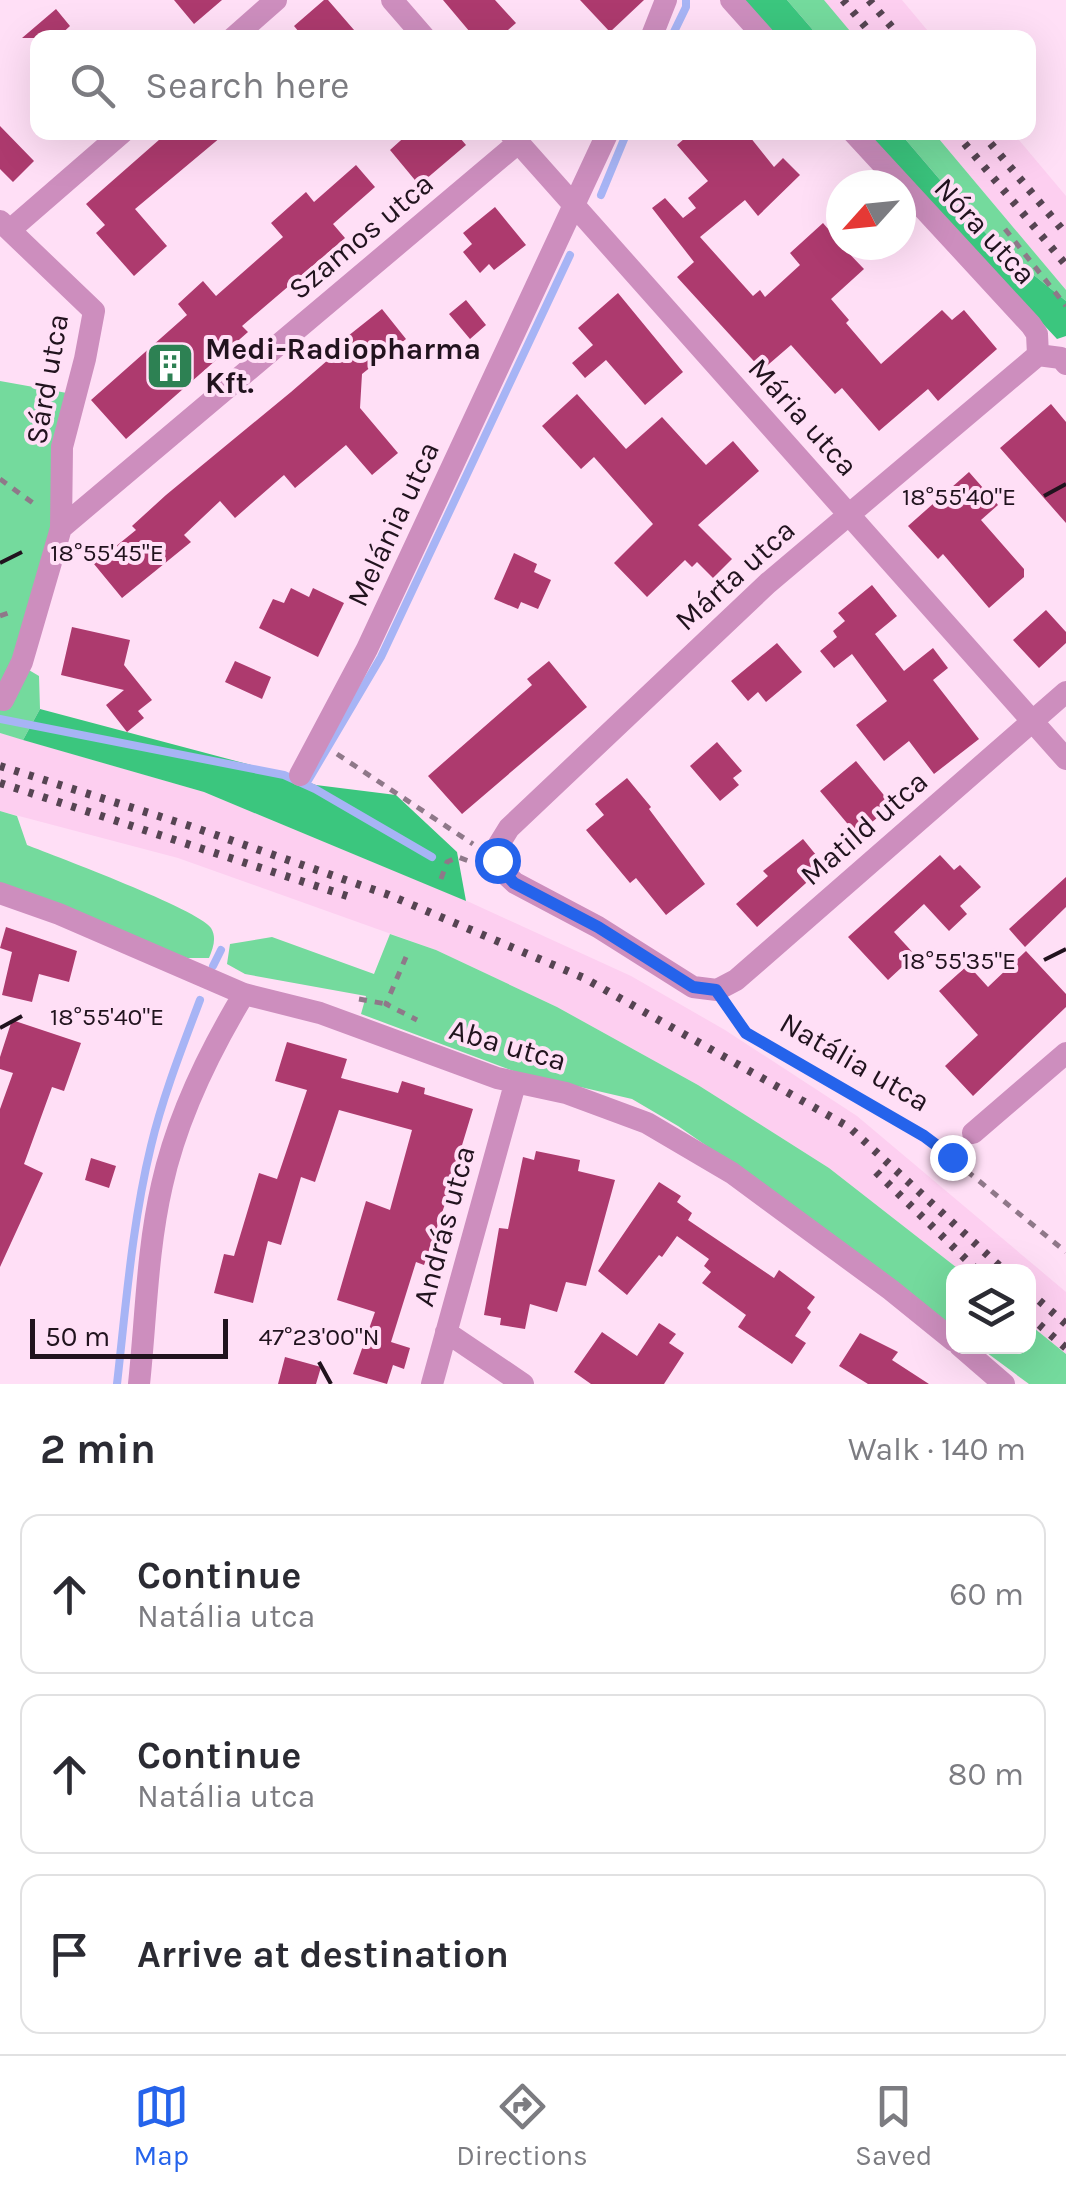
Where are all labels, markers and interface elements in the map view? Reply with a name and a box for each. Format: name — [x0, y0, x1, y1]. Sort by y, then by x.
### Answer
search box — [30, 30, 1036, 140]
icon: search — [65, 58, 120, 113]
text: Search here — [145, 63, 349, 108]
street label: Szamos utca — [281, 165, 441, 307]
north arrow — [826, 170, 916, 260]
street label: Nóra utca — [927, 170, 1043, 292]
street label: Sárd utca — [18, 311, 76, 447]
place label: Medi-Radiopharma Kft. — [205, 331, 481, 401]
building icon: Medi-Radiopharma Kft. — [144, 340, 196, 392]
street label: Mária utca — [741, 350, 865, 484]
street label: Melánia utca — [339, 436, 447, 612]
text: 18°55'40"E — [902, 482, 1016, 511]
street label: Márta utca — [668, 512, 802, 638]
text: 18°55'45"E — [50, 538, 164, 567]
street label: Matild utca — [793, 763, 935, 893]
route start — [475, 838, 521, 884]
text: 18°55'35"E — [902, 946, 1016, 975]
text: 18°55'40"E — [50, 1002, 164, 1031]
street label: Natália utca — [774, 1005, 936, 1119]
street label: Aba utca — [445, 1011, 571, 1079]
route end — [930, 1135, 976, 1181]
street label: András utca — [405, 1142, 483, 1310]
map controls — [946, 1264, 1036, 1354]
button: layers — [946, 1264, 1036, 1354]
scale bar — [30, 1314, 228, 1358]
text: 50 m — [45, 1320, 110, 1353]
text: 47°23'00"N — [258, 1322, 380, 1351]
text: 2 min — [40, 1424, 156, 1474]
text: Walk · 140 m — [848, 1431, 1026, 1468]
text: Continue — [137, 1553, 301, 1598]
icon: ahead — [42, 1567, 97, 1622]
text: 60 m — [949, 1576, 1024, 1613]
text: Natália utca — [137, 1598, 315, 1635]
text: Continue — [137, 1733, 301, 1778]
icon: ahead — [42, 1747, 97, 1802]
text: 80 m — [948, 1756, 1024, 1793]
text: Natália utca — [137, 1778, 315, 1815]
icon: arrive — [42, 1927, 97, 1982]
text: Arrive at destination — [137, 1932, 509, 1977]
tab: Map — [134, 2079, 189, 2172]
tab: Directions — [456, 2079, 588, 2172]
tab: Saved — [855, 2079, 932, 2172]

